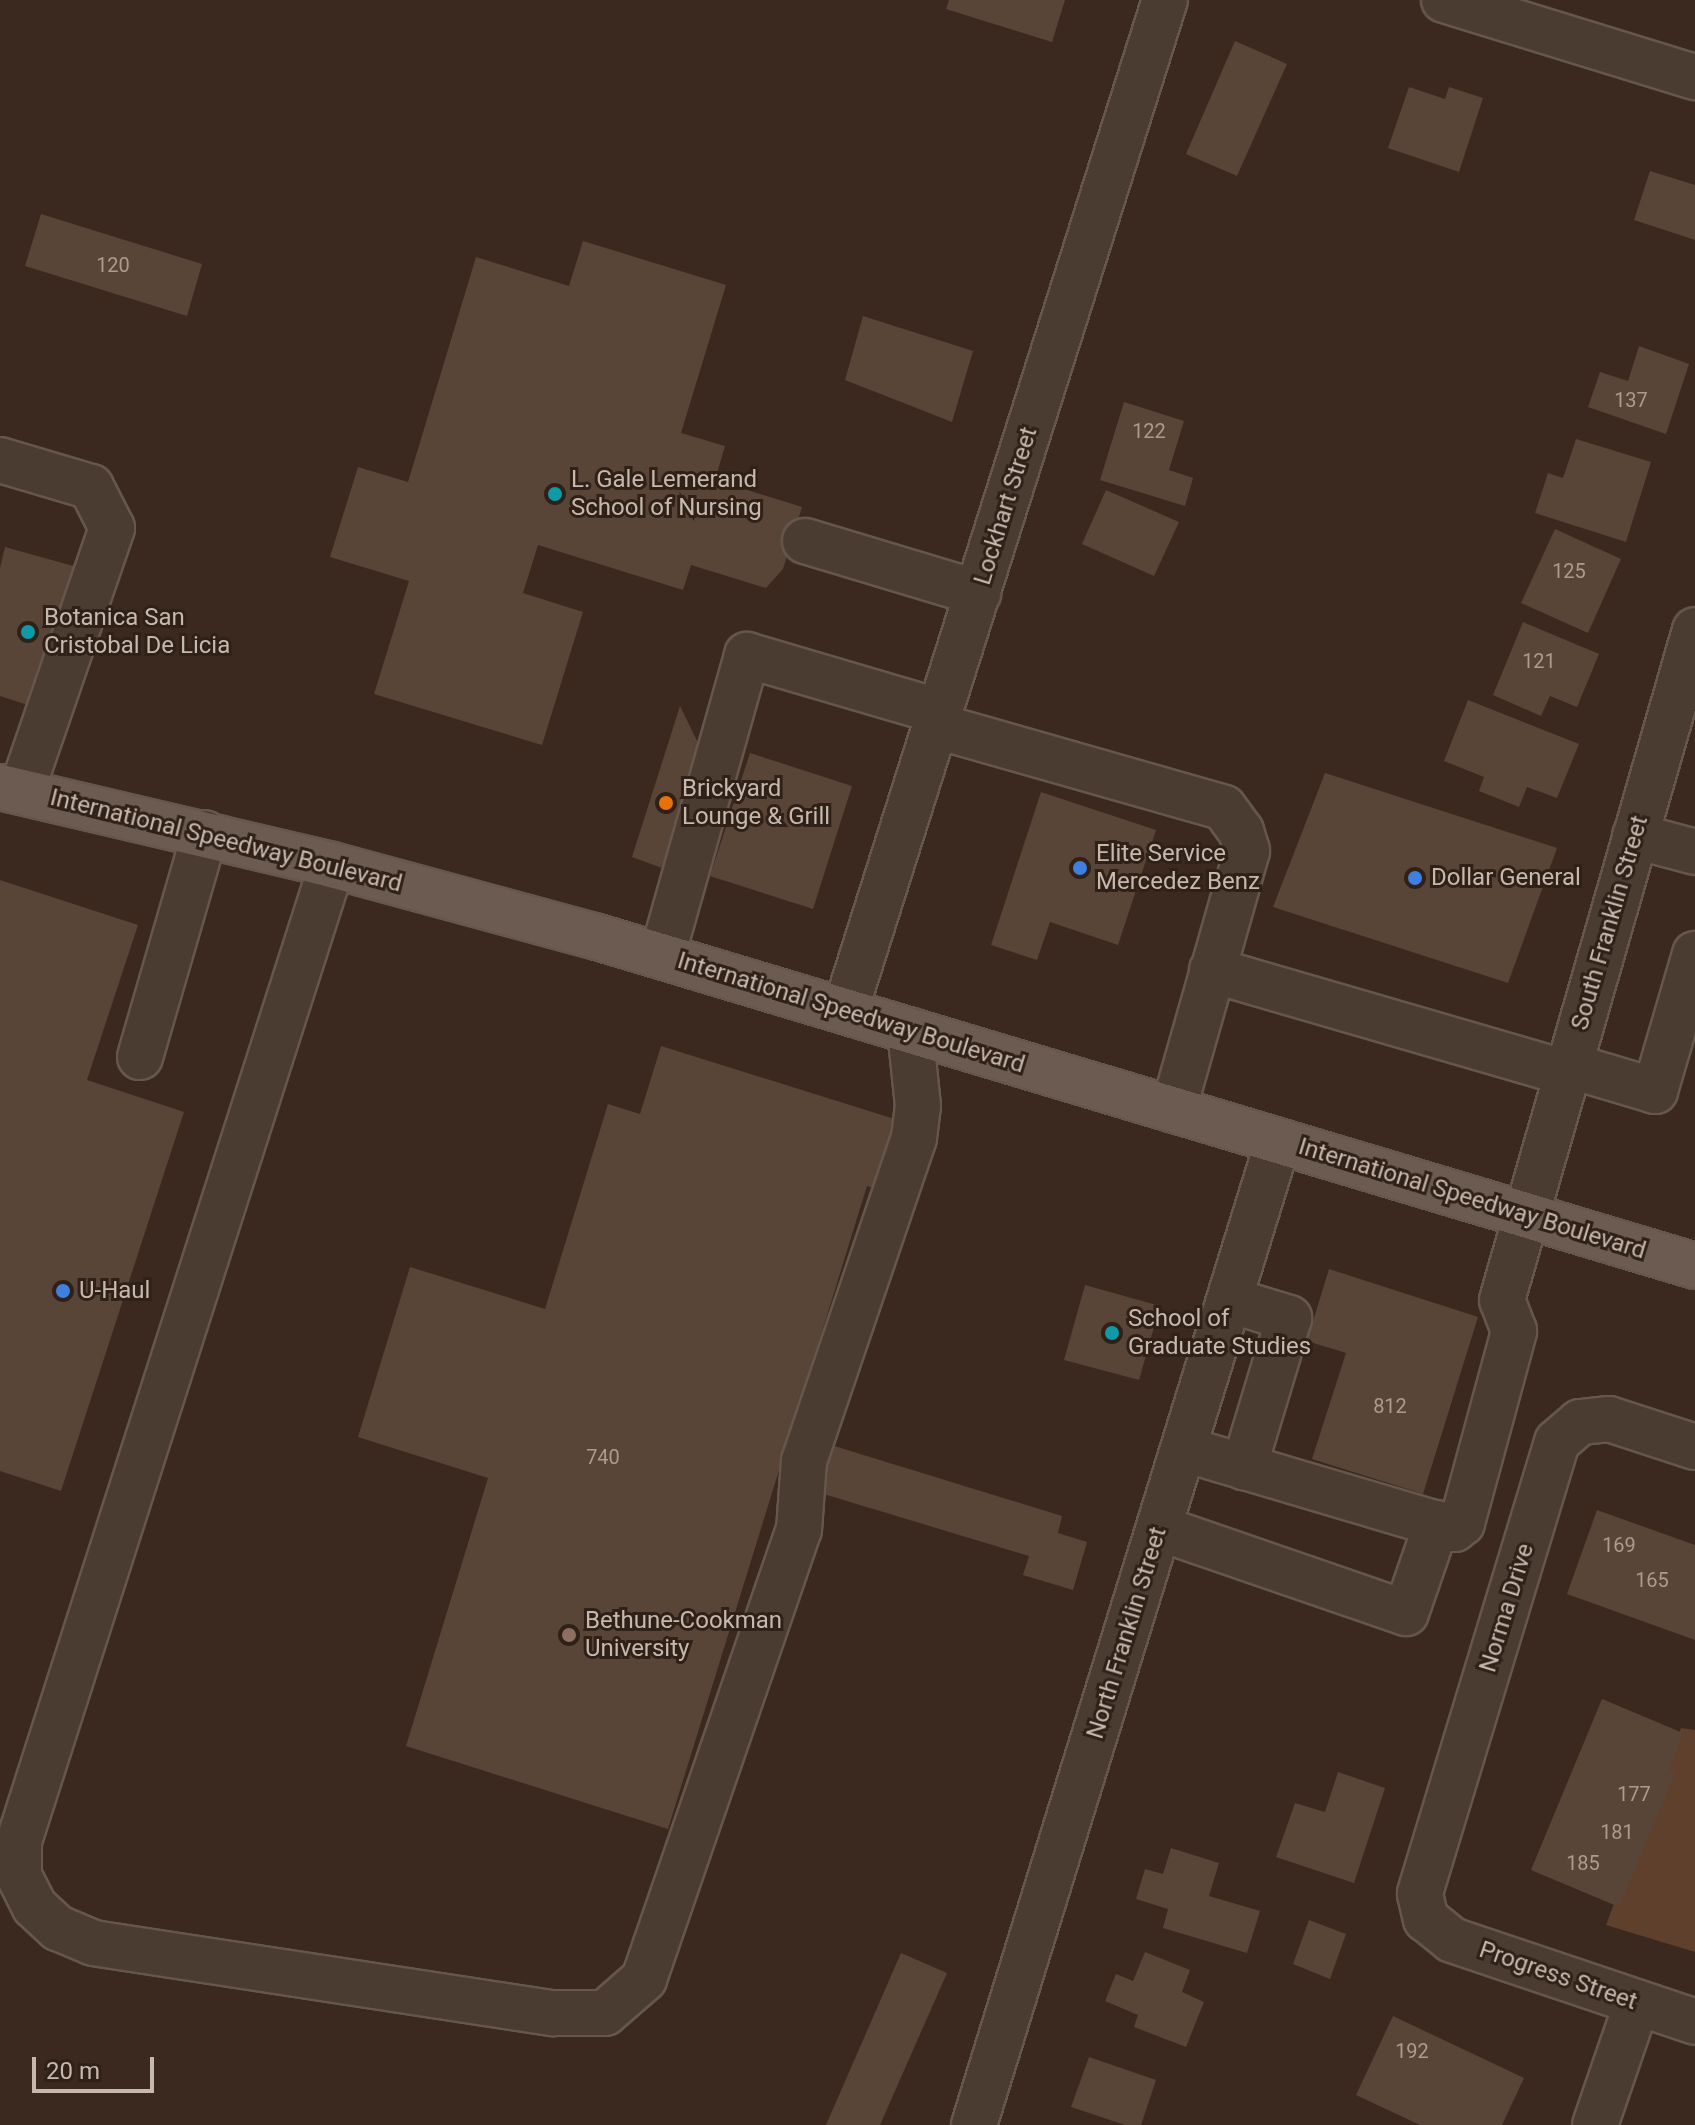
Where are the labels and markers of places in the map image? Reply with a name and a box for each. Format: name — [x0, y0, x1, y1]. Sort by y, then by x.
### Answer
place label: L. Gale Lemerand School of Nursing — [571, 466, 762, 522]
marker: L. Gale Lemerand School of Nursing — [546, 485, 564, 503]
place label: Botanica San Cristobal De Licia — [44, 604, 230, 660]
marker: Botanica San Cristobal De Licia — [19, 623, 37, 641]
place label: Brickyard Lounge & Grill — [682, 775, 830, 831]
marker: Brickyard Lounge & Grill — [657, 794, 675, 812]
place label: Elite Service Mercedez Benz — [1096, 840, 1260, 896]
marker: Elite Service Mercedez Benz — [1071, 859, 1089, 877]
place label: Dollar General — [1431, 864, 1581, 892]
marker: Dollar General — [1406, 869, 1424, 887]
place label: U-Haul — [79, 1277, 150, 1305]
marker: U-Haul — [54, 1282, 72, 1300]
place label: School of Graduate Studies — [1128, 1305, 1311, 1361]
marker: School of Graduate Studies — [1103, 1324, 1121, 1342]
place label: Bethune-Cookman University — [585, 1607, 782, 1663]
marker: Bethune-Cookman University — [560, 1626, 578, 1644]

